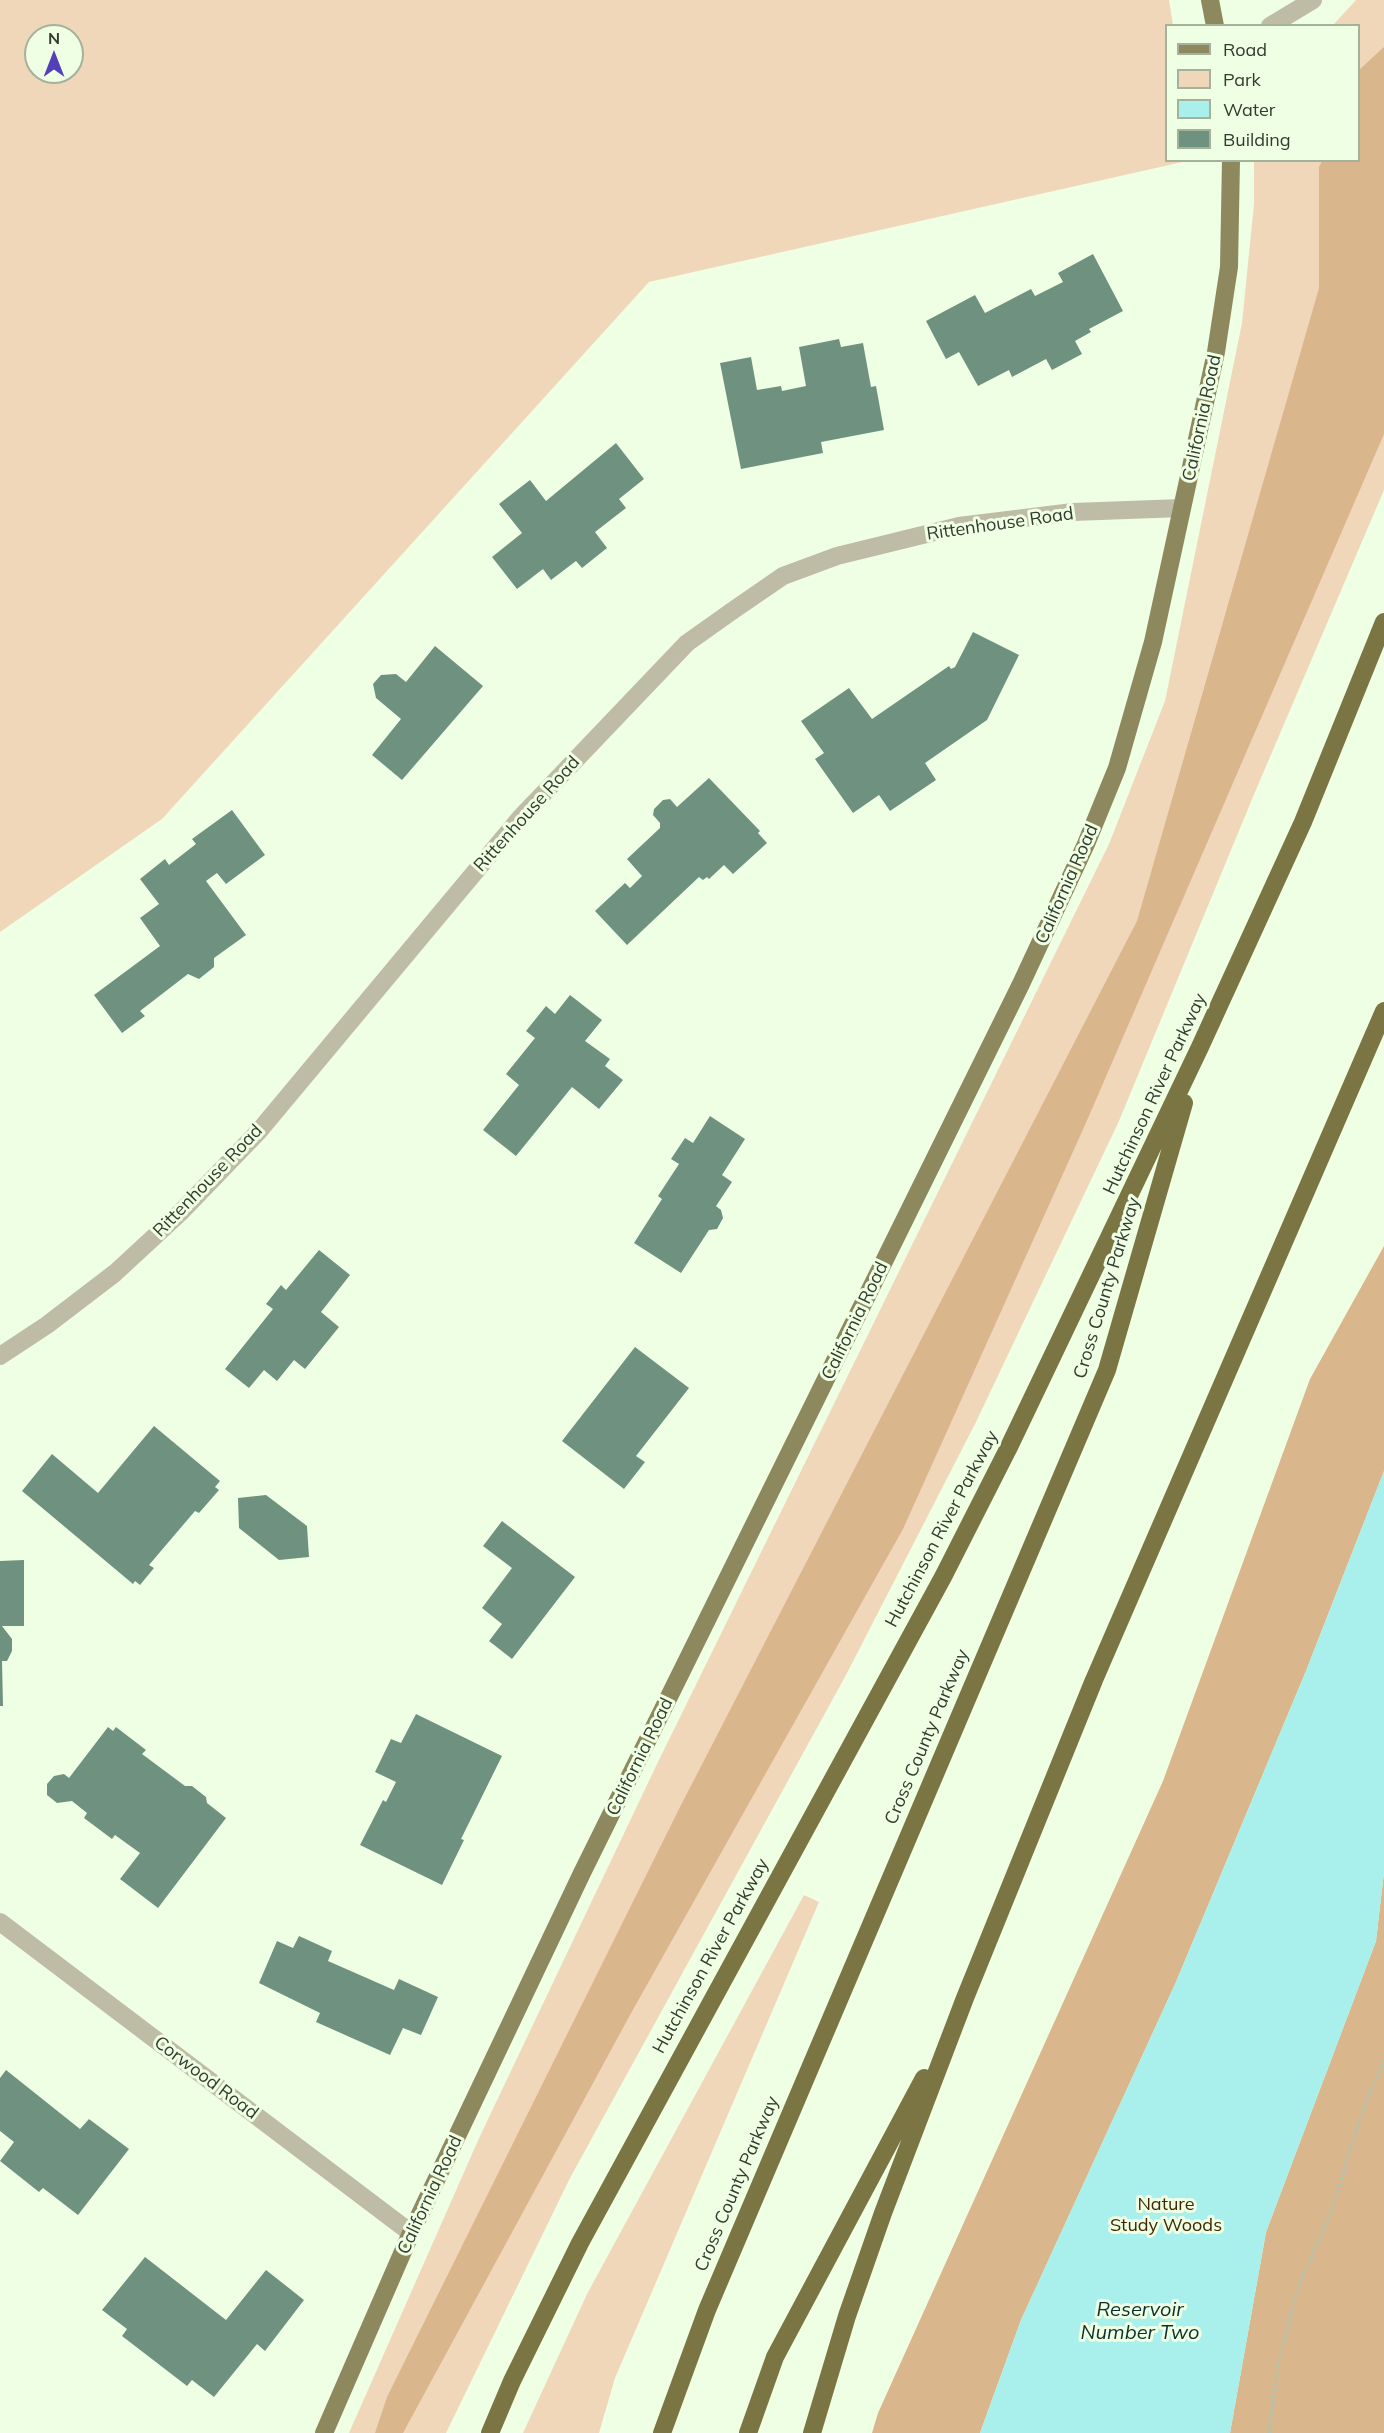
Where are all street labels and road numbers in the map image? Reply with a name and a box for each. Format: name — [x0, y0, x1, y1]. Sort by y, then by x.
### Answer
street label: California Road — [1178, 353, 1226, 483]
street label: Rittenhouse Road — [925, 503, 1075, 545]
street label: Rittenhouse Road — [469, 752, 585, 876]
street label: California Road — [1031, 821, 1103, 947]
street label: Hutchinson River Parkway — [1099, 990, 1211, 1198]
street label: Rittenhouse Road — [149, 1120, 267, 1242]
street label: Cross County Parkway — [1069, 1195, 1145, 1381]
street label: California Road — [817, 1259, 893, 1383]
street label: Hutchinson River Parkway — [881, 1427, 1003, 1631]
street label: Cross County Parkway — [880, 1646, 974, 1828]
street label: California Road — [602, 1695, 678, 1819]
street label: Hutchinson River Parkway — [648, 1855, 774, 2057]
street label: Corwood Road — [150, 2032, 262, 2124]
street label: Cross County Parkway — [690, 2093, 784, 2275]
street label: California Road — [393, 2132, 467, 2258]

